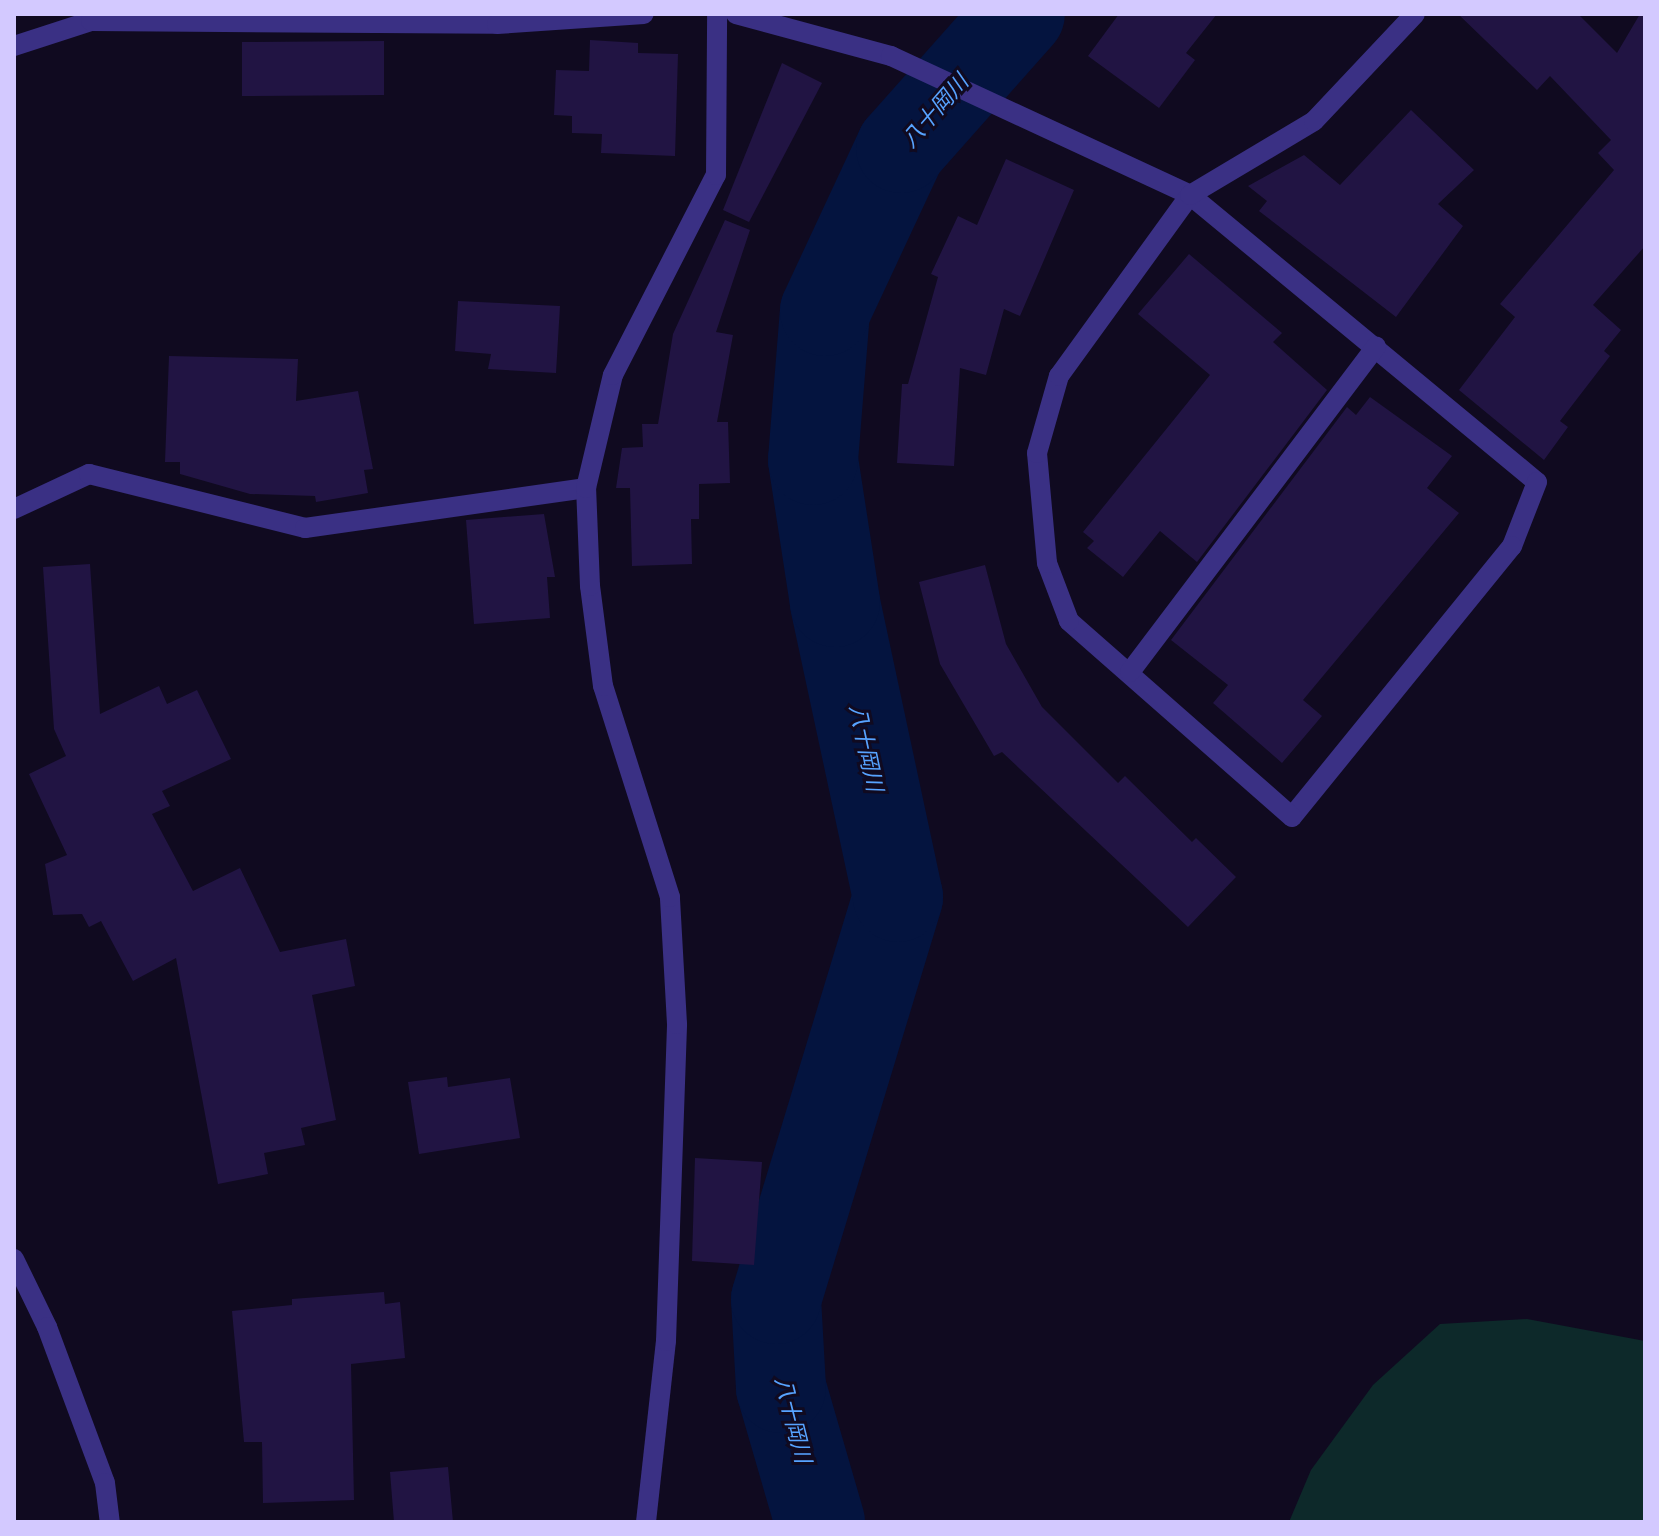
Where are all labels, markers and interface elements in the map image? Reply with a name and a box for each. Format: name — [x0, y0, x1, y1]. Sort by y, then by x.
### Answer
water label: 八十岡川 — [896, 69, 974, 153]
water label: 八十岡川 — [844, 702, 888, 794]
water label: 八十岡川 — [770, 1374, 816, 1466]

